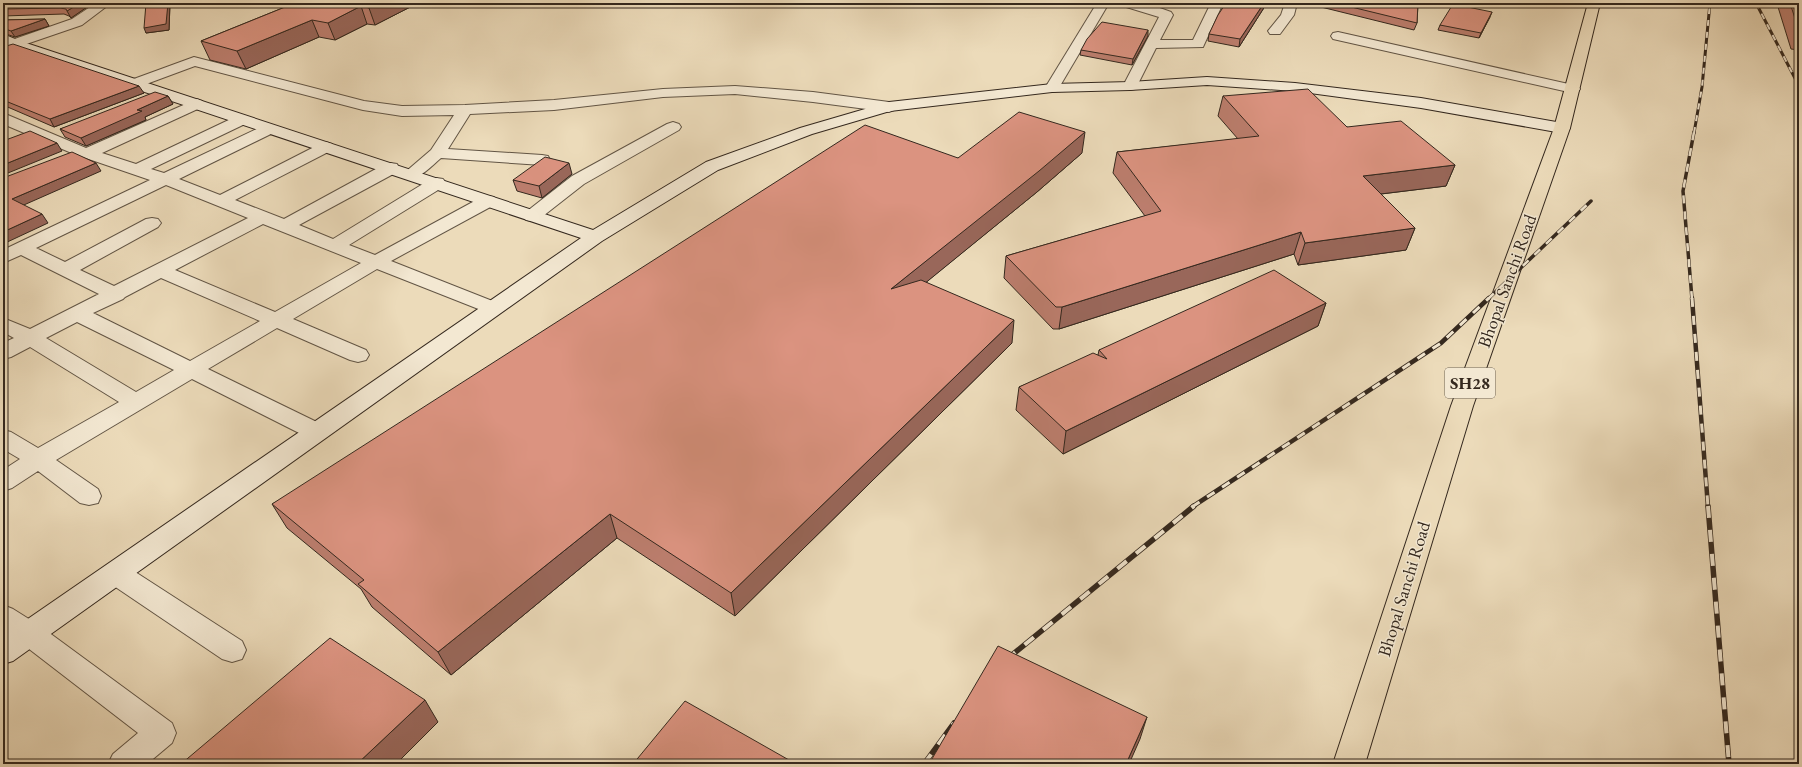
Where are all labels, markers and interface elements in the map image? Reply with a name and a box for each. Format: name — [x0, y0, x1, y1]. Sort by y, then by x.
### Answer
street label: Bhopal Sanchi Road — [1472, 210, 1542, 351]
road number: SH28 — [1445, 368, 1495, 398]
street label: Bhopal Sanchi Road — [1372, 518, 1435, 659]

